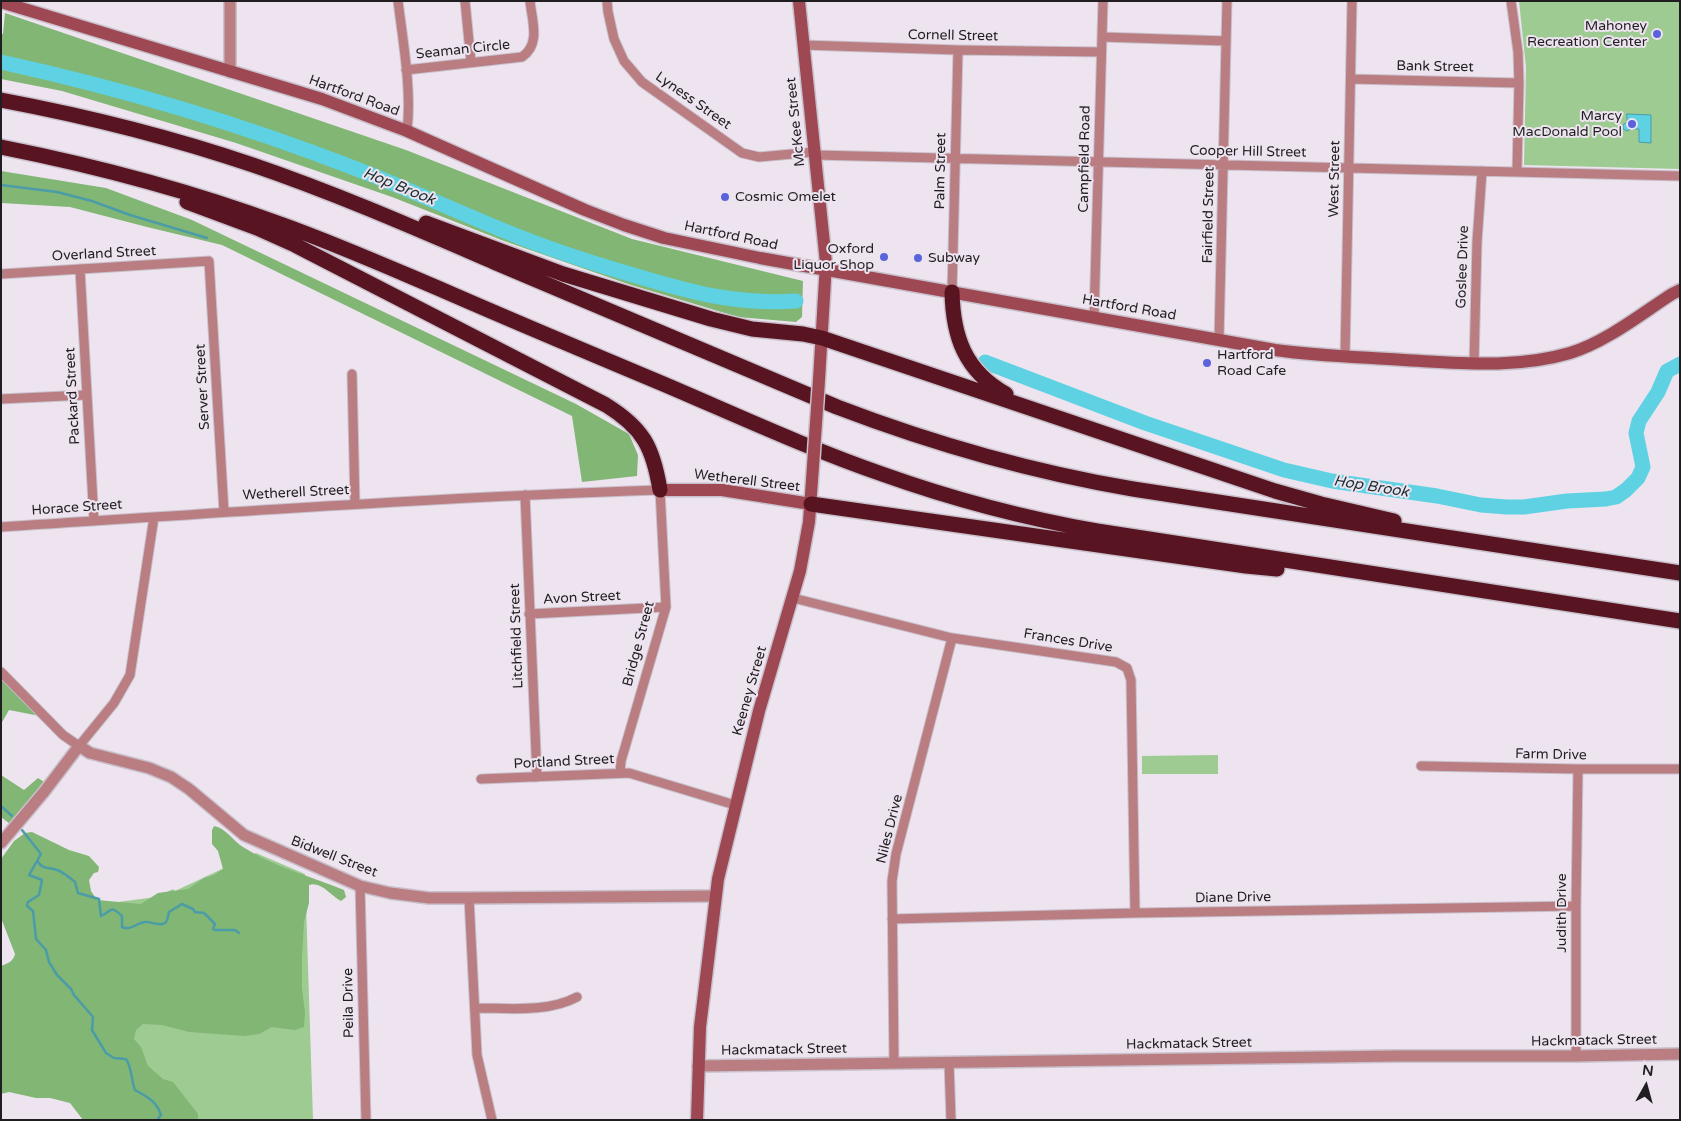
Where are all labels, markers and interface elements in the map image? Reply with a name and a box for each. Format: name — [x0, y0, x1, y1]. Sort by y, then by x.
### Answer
place label: Mahoney Recreation Center — [1527, 18, 1647, 50]
street label: Cornell Street — [908, 27, 998, 45]
marker: Mahoney Recreation Center — [1651, 28, 1663, 40]
street label: Seaman Circle — [415, 37, 511, 63]
street label: Bank Street — [1396, 58, 1474, 76]
street label: Lyness Street — [652, 69, 734, 133]
street label: Hartford Road — [306, 72, 402, 120]
street label: McKee Street — [783, 77, 809, 167]
street label: Campfield Road — [1076, 105, 1094, 213]
place label: Marcy MacDonald Pool — [1512, 108, 1622, 140]
marker: Marcy MacDonald Pool — [1626, 118, 1638, 130]
street label: Palm Street — [932, 132, 950, 210]
street label: West Street — [1326, 140, 1344, 218]
street label: Cooper Hill Street — [1189, 143, 1307, 161]
water label: Hop Brook — [360, 164, 438, 210]
street label: Fairfield Street — [1200, 166, 1218, 264]
place label: Cosmic Omelet — [735, 189, 836, 205]
marker: Cosmic Omelet — [719, 191, 731, 203]
street label: Hartford Road — [683, 218, 779, 254]
street label: Goslee Drive — [1453, 225, 1473, 309]
place label: Oxford Liquor Shop — [793, 241, 874, 274]
street label: Overland Street — [51, 243, 157, 265]
place label: Subway — [928, 250, 980, 266]
marker: Oxford Liquor Shop — [878, 251, 890, 263]
marker: Subway — [912, 252, 924, 264]
street label: Hartford Road — [1081, 291, 1177, 325]
street label: Server Street — [192, 344, 214, 430]
street label: Packard Street — [62, 347, 84, 445]
place label: Hartford Road Cafe — [1217, 347, 1286, 380]
marker: Hartford Road Cafe — [1201, 357, 1213, 369]
street label: Wetherell Street — [693, 466, 801, 496]
water label: Hop Brook — [1332, 472, 1410, 502]
street label: Wetherell Street — [242, 482, 350, 504]
street label: Horace Street — [31, 496, 123, 520]
street label: Litchfield Street — [507, 583, 527, 689]
street label: Avon Street — [543, 588, 621, 608]
street label: Bridge Street — [620, 599, 658, 689]
street label: Frances Drive — [1022, 626, 1114, 656]
street label: Keeney Street — [729, 644, 771, 738]
street label: Farm Drive — [1515, 746, 1587, 764]
street label: Portland Street — [513, 751, 615, 773]
street label: Niles Drive — [873, 793, 907, 865]
street label: Bidwell Street — [288, 833, 380, 881]
street label: Judith Drive — [1554, 873, 1570, 953]
street label: Diane Drive — [1195, 889, 1271, 907]
street label: Peila Drive — [340, 968, 358, 1038]
street label: Hackmatack Street — [1531, 1032, 1657, 1050]
street label: Hackmatack Street — [1126, 1035, 1252, 1053]
street label: Hackmatack Street — [721, 1041, 847, 1059]
north arrow — [1621, 1061, 1671, 1111]
text: N — [1641, 1061, 1655, 1080]

